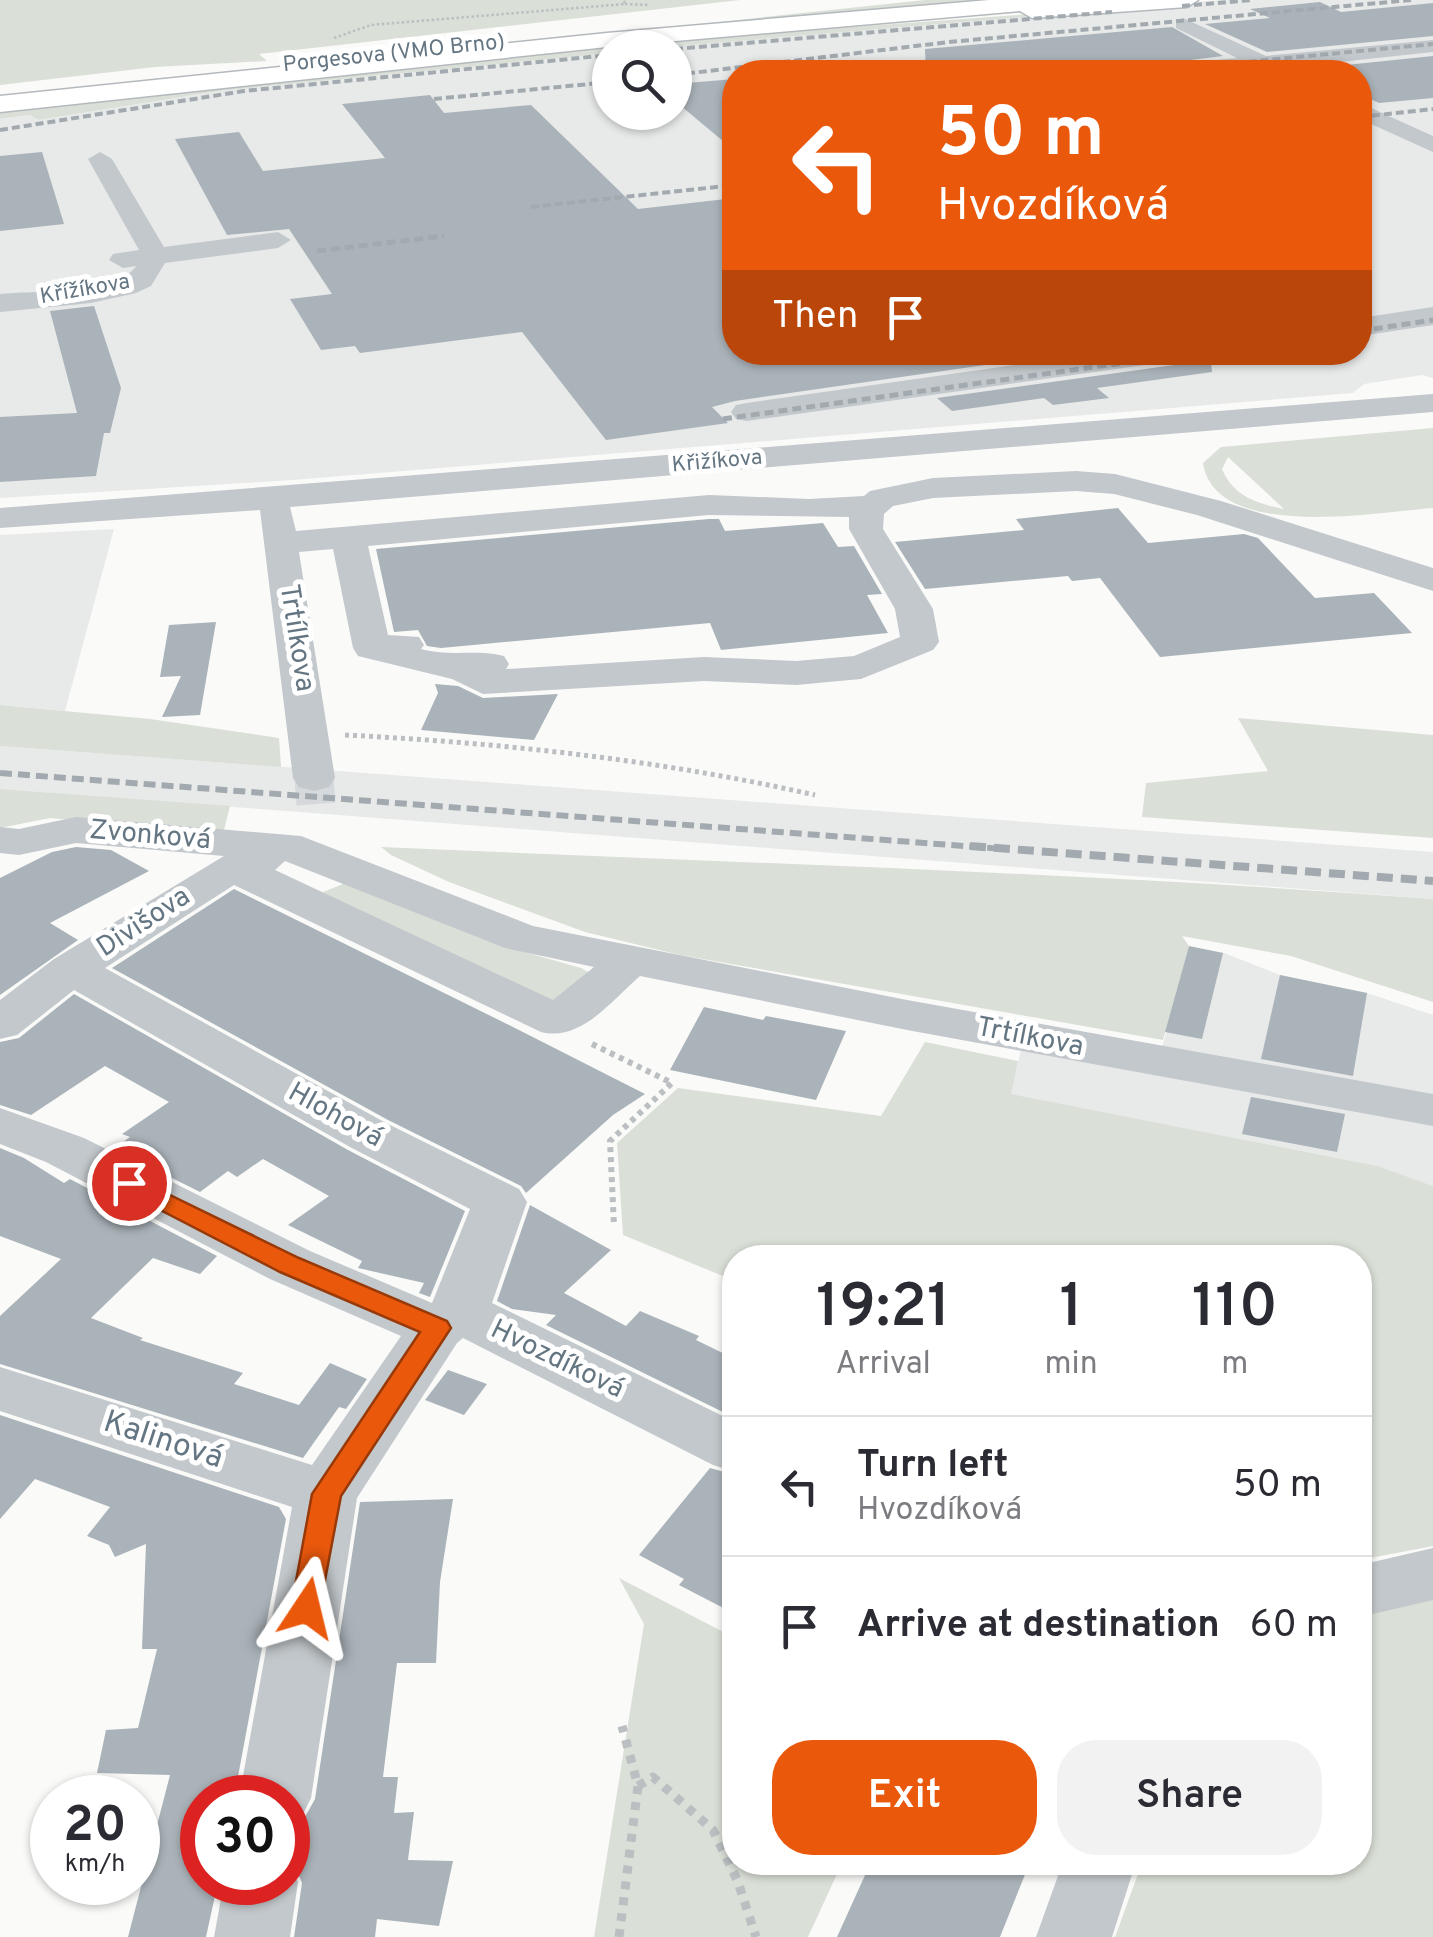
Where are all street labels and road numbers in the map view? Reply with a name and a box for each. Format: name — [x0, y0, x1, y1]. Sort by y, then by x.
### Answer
street label: Porgesova (VMO Brno) — [282, 29, 506, 79]
street label: Křížíkova — [38, 269, 132, 311]
street label: Křižíkova — [671, 445, 763, 479]
street label: Trtílkova — [270, 582, 322, 694]
street label: Zvonková — [88, 813, 212, 859]
street label: Divišova — [90, 879, 198, 967]
street label: Trtílkova — [973, 1010, 1087, 1066]
street label: Hlohová — [281, 1075, 389, 1157]
street label: Hvozdíková — [484, 1312, 630, 1408]
street label: Kalinová — [98, 1403, 228, 1479]

